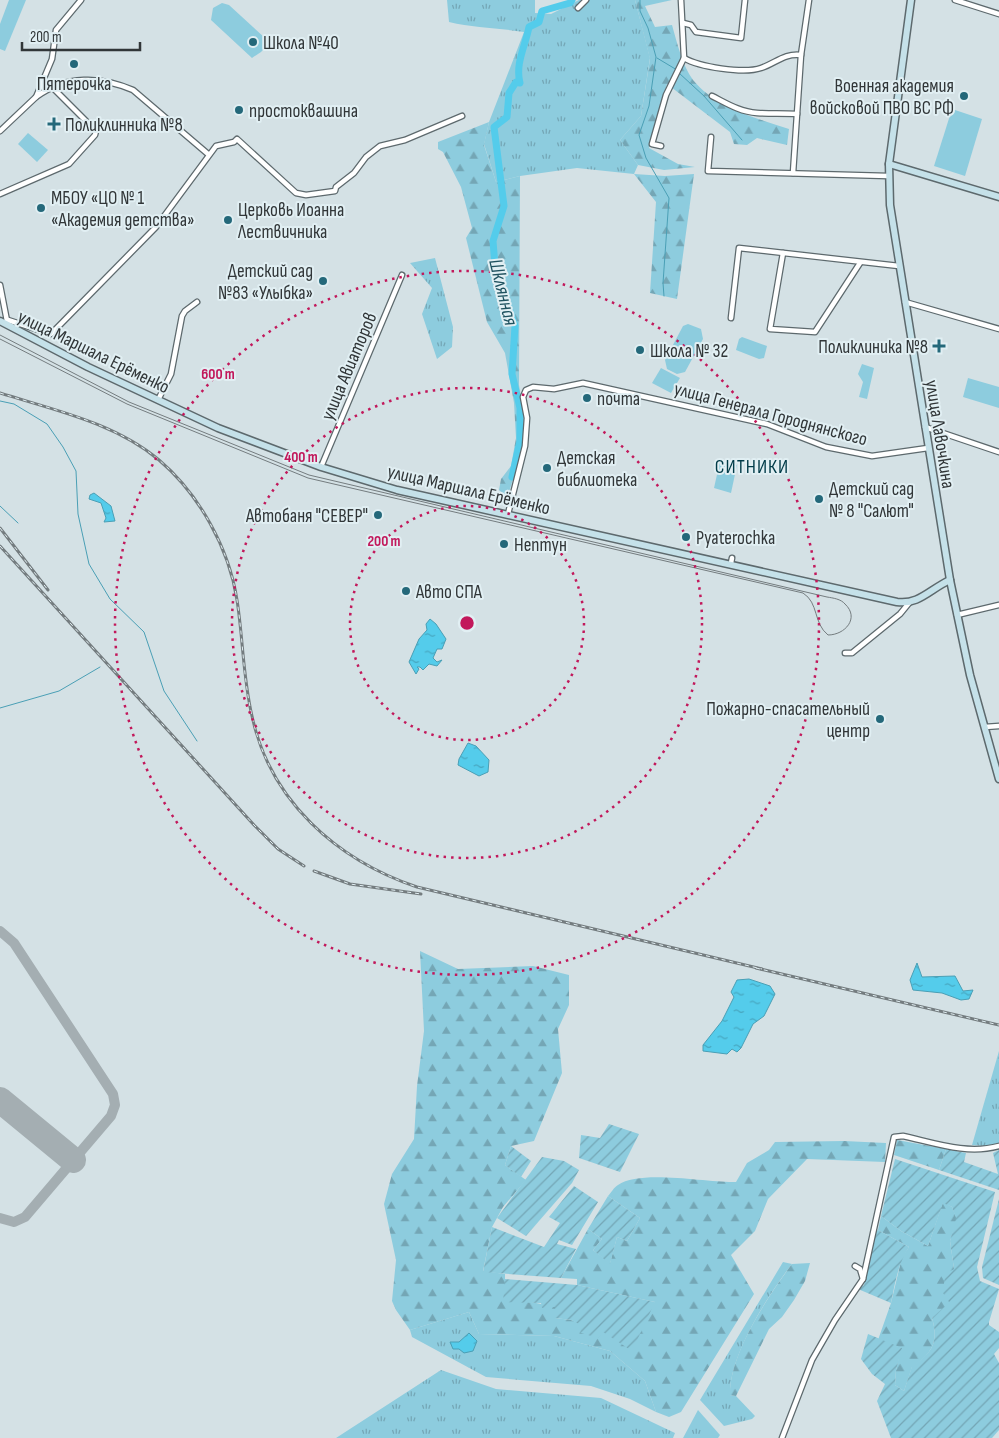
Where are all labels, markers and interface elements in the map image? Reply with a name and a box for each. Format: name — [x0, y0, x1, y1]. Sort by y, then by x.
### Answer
scale bar — [22, 20, 140, 52]
text: 200 m — [30, 28, 62, 47]
place label: Школа №40 — [263, 32, 339, 55]
marker: Школа №40 — [247, 36, 259, 48]
marker: Пятерочка — [68, 58, 80, 70]
place label: Пятерочка — [37, 73, 111, 96]
place label: Военная академия войсковой ПВО ВС РФ — [810, 75, 954, 120]
marker: Военная академия войсковой ПВО ВС РФ — [958, 90, 970, 102]
place label: простоквашина — [249, 100, 358, 123]
marker: простоквашина — [233, 104, 245, 116]
place label: Поликлинника №8 — [65, 114, 183, 137]
marker: Поликлинника №8 — [47, 117, 61, 131]
place label: МБОУ «ЦО № 1 «Академия детства» — [51, 187, 195, 232]
place label: Церковь Иоанна Лествичника — [237, 199, 344, 244]
marker: МБОУ «ЦО № 1 «Академия детства» — [35, 202, 47, 214]
marker: Церковь Иоанна Лествичника — [222, 214, 234, 226]
water label: Шклянная — [483, 256, 523, 328]
place label: Детский сад №83 «Улыбка» — [218, 260, 313, 305]
marker: Детский сад №83 «Улыбка» — [317, 275, 329, 287]
street label: улица Маршала Ерёменко — [14, 306, 173, 399]
street label: улица Авиаторов — [316, 309, 382, 424]
place label: Поликлиника №8 — [818, 336, 928, 359]
marker: Поликлиника №8 — [932, 339, 946, 353]
place label: Школа № 32 — [650, 340, 728, 363]
marker: Школа № 32 — [634, 344, 646, 356]
text: 600 m — [201, 365, 235, 384]
street label: улица Генерала Городнянского — [671, 378, 870, 451]
street label: улица Лавочкина — [920, 378, 959, 490]
place label: почта — [597, 388, 640, 411]
marker: почта — [581, 392, 593, 404]
place label: Детская библиотека — [557, 447, 637, 492]
text: 400 m — [284, 448, 318, 467]
district label: СИТНИКИ — [715, 455, 789, 479]
street label: улица Маршала Ерёменко — [385, 461, 552, 520]
marker: Детская библиотека — [541, 462, 553, 474]
place label: Детский сад № 8 "Салют" — [829, 478, 914, 523]
marker: Детский сад № 8 "Салют" — [813, 493, 825, 505]
place label: Автобаня "СЕВЕР" — [245, 505, 368, 528]
marker: Автобаня "СЕВЕР" — [372, 509, 384, 521]
place label: Pyaterochka — [696, 527, 775, 550]
marker: Pyaterochka — [680, 531, 692, 543]
text: 200 m — [367, 532, 401, 551]
place label: Нептун — [514, 534, 567, 557]
marker: Нептун — [498, 538, 510, 550]
place label: Авто СПА — [415, 581, 483, 604]
marker: Авто СПА — [400, 585, 412, 597]
centre of rings — [458, 614, 476, 632]
place label: Пожарно-спасательный центр — [706, 698, 870, 743]
marker: Пожарно-спасательный центр — [874, 713, 886, 725]

